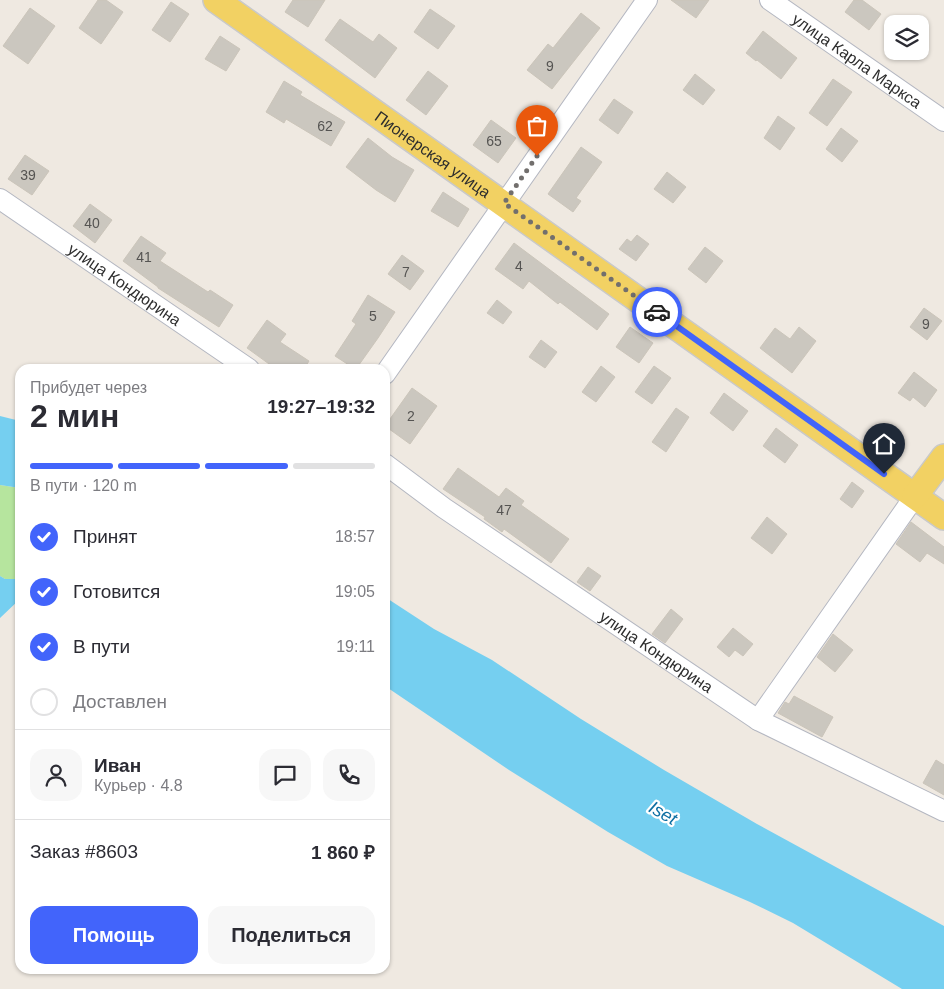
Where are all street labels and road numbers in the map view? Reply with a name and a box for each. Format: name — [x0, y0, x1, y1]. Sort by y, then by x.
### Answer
street label: улица Карла Маркса — [789, 10, 925, 112]
street label: Пионерская улица — [372, 108, 494, 201]
street label: улица Кондюрина — [65, 240, 184, 329]
street label: улица Кондюрина — [597, 608, 716, 696]

